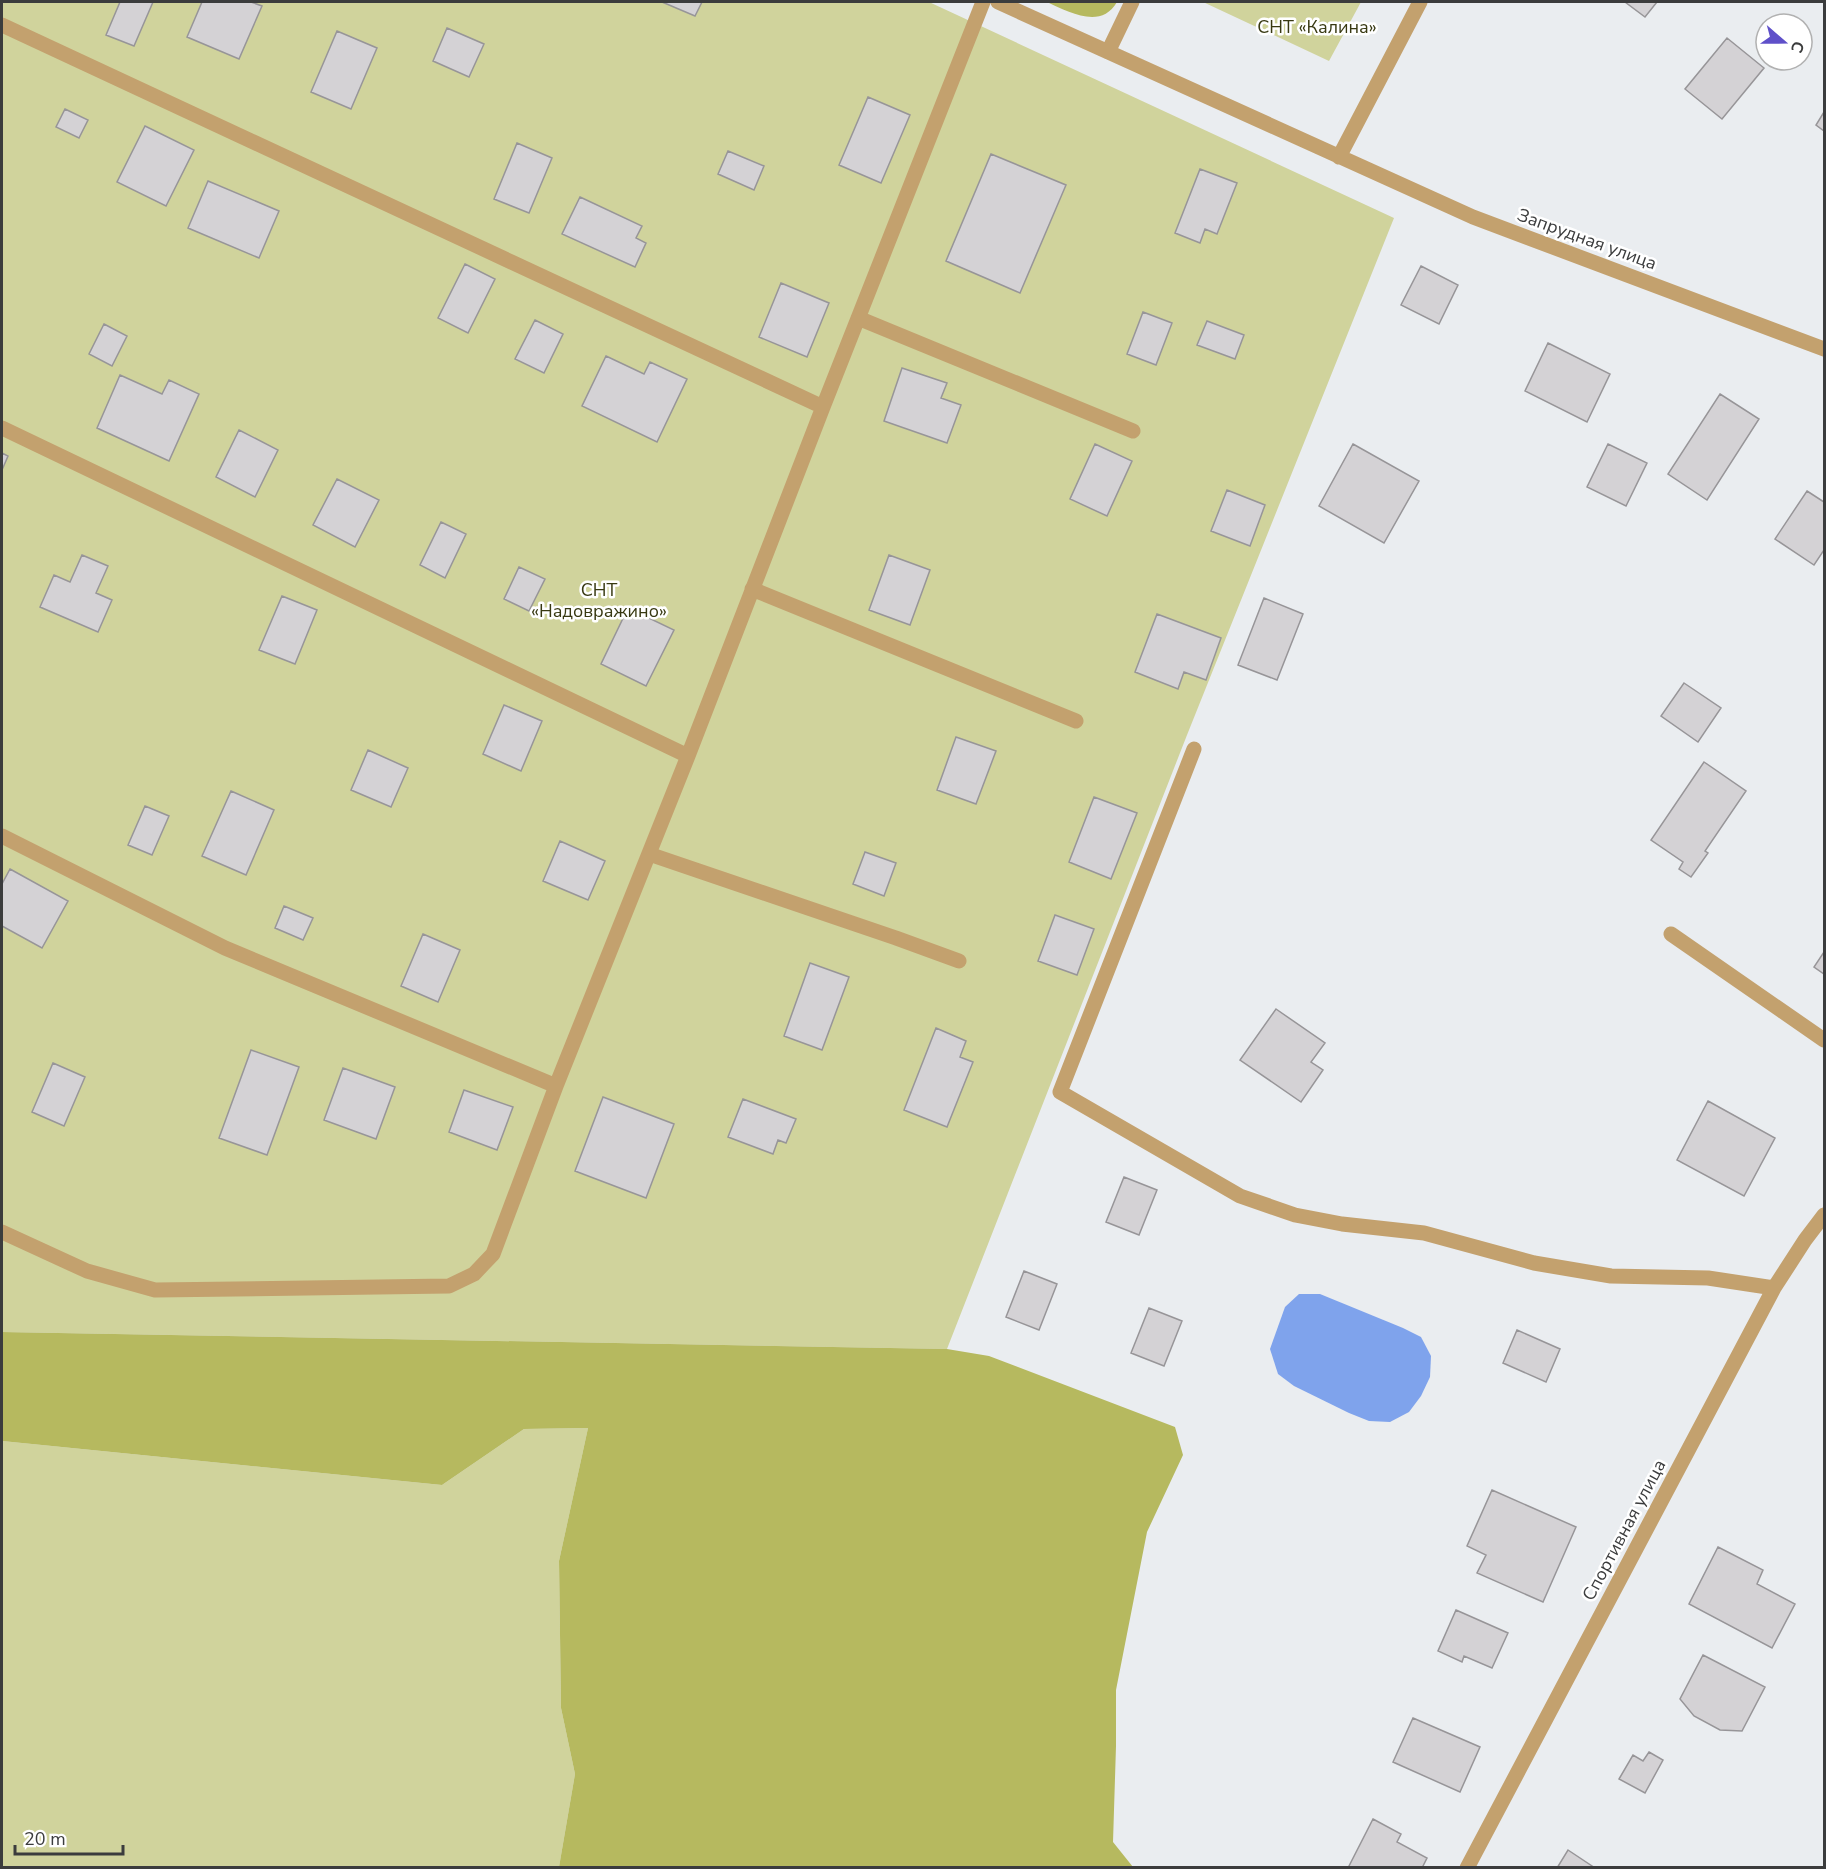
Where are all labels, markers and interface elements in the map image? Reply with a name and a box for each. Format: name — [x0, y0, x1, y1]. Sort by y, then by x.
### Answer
north arrow — [1754, 12, 1814, 72]
park label: СНТ «Калина» — [1257, 15, 1377, 39]
text: С — [1785, 38, 1809, 56]
street label: Запрудная улица — [1514, 203, 1660, 275]
park label: СНТ «Надовражино» — [531, 578, 667, 623]
street label: Спортивная улица — [1577, 1455, 1671, 1605]
scale bar — [15, 1818, 123, 1856]
text: 20 m — [24, 1827, 66, 1851]

